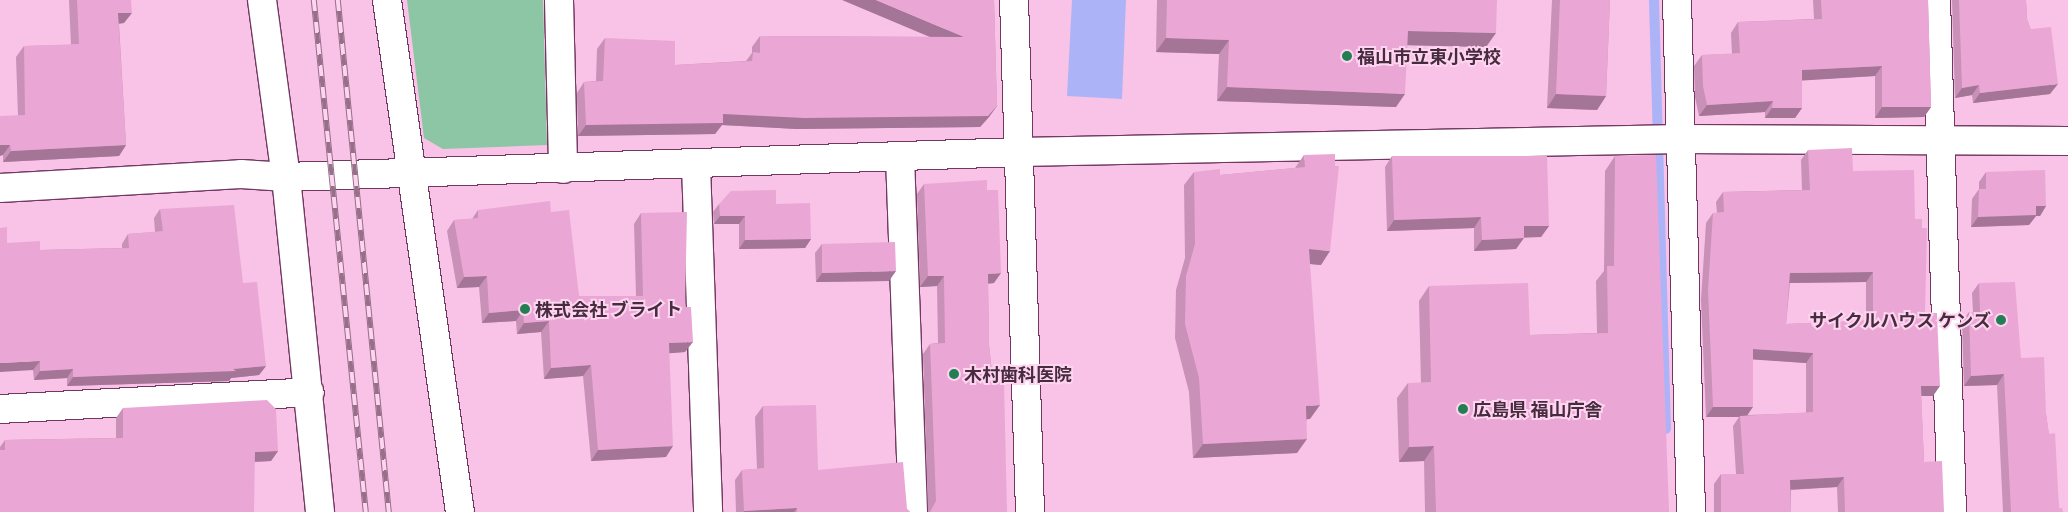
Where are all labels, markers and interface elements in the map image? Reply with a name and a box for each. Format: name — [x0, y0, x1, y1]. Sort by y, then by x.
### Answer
place label: 福山市立東小学校 — [1357, 45, 1501, 67]
marker: 福山市立東小学校 — [1341, 50, 1353, 62]
place label: 株式会社 ブライト — [535, 298, 683, 320]
marker: 株式会社 ブライト — [519, 303, 531, 315]
place label: サイクルハウス ケンズ — [1807, 309, 1991, 331]
marker: サイクルハウス ケンズ — [1995, 314, 2007, 326]
place label: 木村歯科医院 — [964, 363, 1072, 385]
marker: 木村歯科医院 — [948, 368, 960, 380]
place label: 広島県 福山庁舎 — [1473, 398, 1603, 420]
marker: 広島県 福山庁舎 — [1457, 403, 1469, 415]

